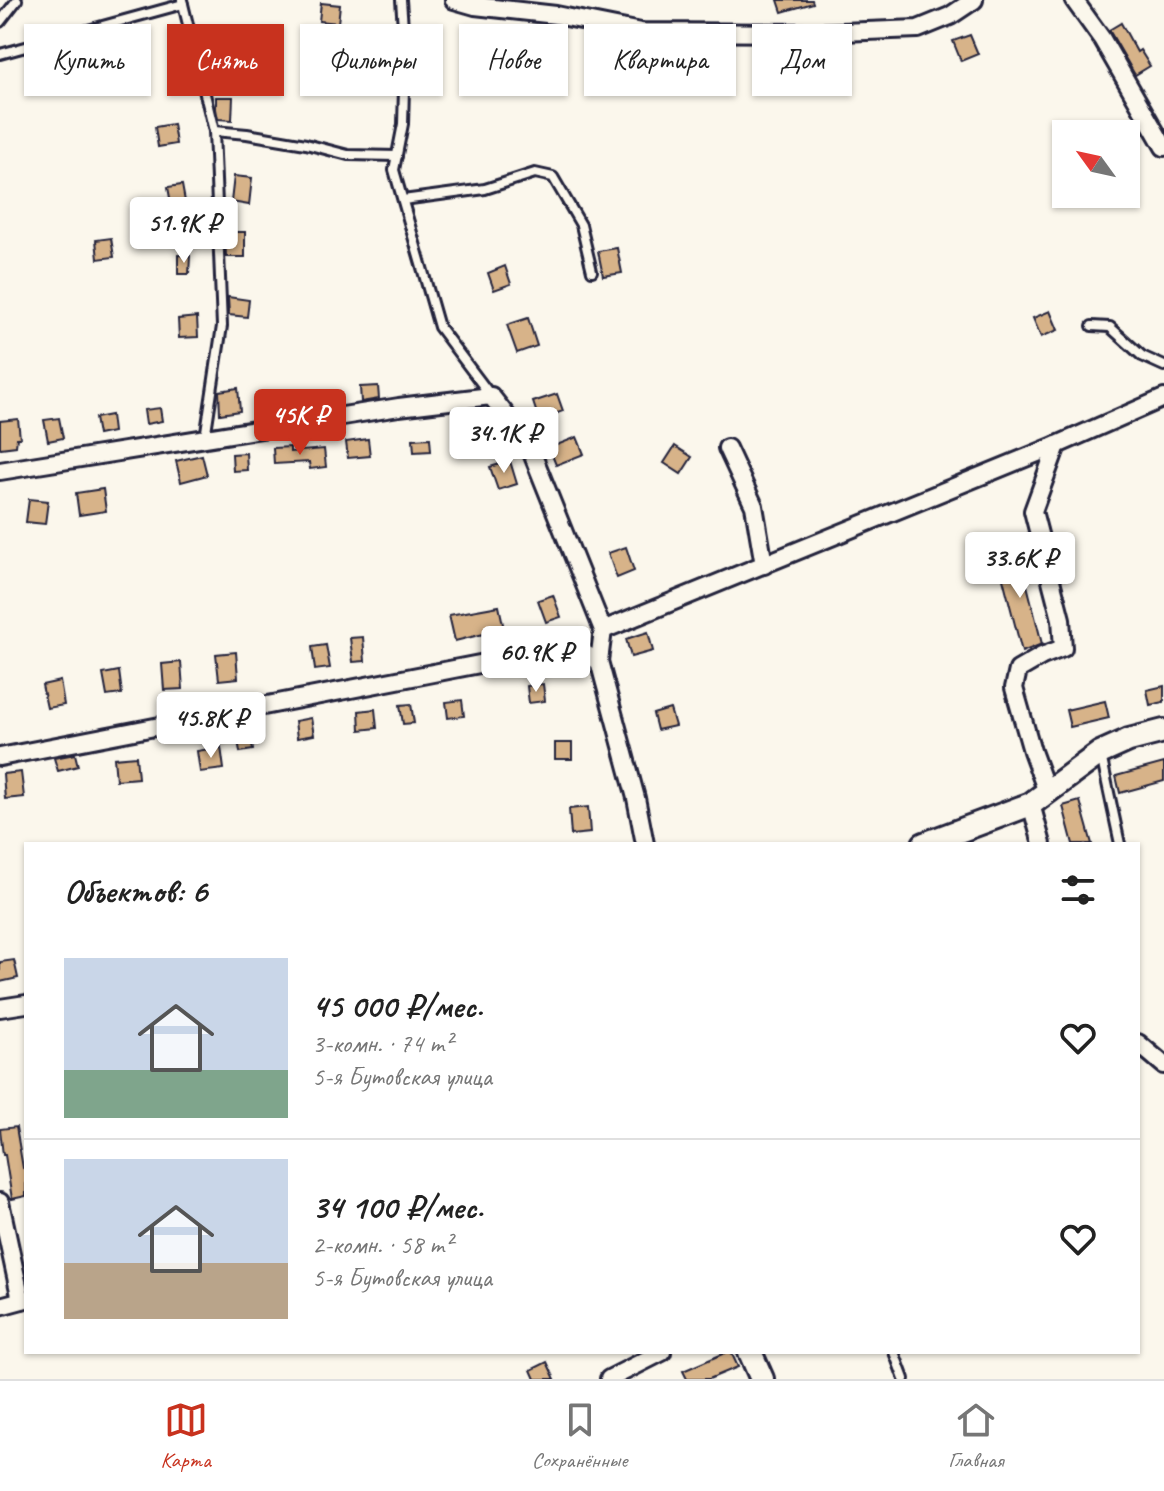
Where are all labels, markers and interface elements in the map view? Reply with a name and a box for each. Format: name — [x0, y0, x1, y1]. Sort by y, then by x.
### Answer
chip: Купить — [24, 24, 151, 96]
chip: Снять — [167, 24, 284, 96]
chip: Фильтры — [300, 24, 443, 96]
chip: Новое — [459, 24, 568, 96]
chip: Квартира — [584, 24, 736, 96]
chip: Дом — [752, 24, 852, 96]
north arrow — [1052, 120, 1140, 208]
map controls — [1052, 120, 1140, 208]
pin: 51.9K ₽ — [110, 197, 258, 265]
text: 51.9K ₽ — [148, 206, 220, 239]
pin: 45K ₽ — [244, 389, 356, 457]
text: 45K ₽ — [272, 398, 328, 431]
pin: 34.1K ₽ — [430, 407, 578, 475]
text: 34.1K ₽ — [467, 416, 541, 449]
pin: 33.6K ₽ — [946, 532, 1094, 600]
text: 33.6K ₽ — [983, 541, 1057, 574]
pin: 60.9K ₽ — [462, 626, 610, 694]
text: 60.9K ₽ — [499, 635, 573, 668]
pin: 45.8K ₽ — [137, 692, 285, 760]
text: 45.8K ₽ — [175, 701, 247, 734]
icon: filters — [1056, 868, 1100, 912]
text: Объектов: 6 — [64, 869, 207, 912]
text: 45 000 ₽/мес. — [312, 984, 483, 1027]
icon: home — [128, 990, 224, 1086]
icon: heart — [1056, 1016, 1100, 1060]
text: 3-комн. · 74 m² — [312, 1027, 452, 1060]
text: 5-я Бутовская улица — [312, 1060, 492, 1093]
text: 34 100 ₽/мес. — [312, 1185, 483, 1228]
icon: home — [128, 1191, 224, 1287]
icon: heart — [1056, 1217, 1100, 1261]
text: 2-комн. · 58 m² — [312, 1228, 452, 1261]
text: 5-я Бутовская улица — [312, 1261, 492, 1294]
tab: Карта — [161, 1398, 211, 1474]
tab: Сохранённые — [532, 1398, 627, 1474]
tab: Главная — [948, 1398, 1003, 1474]

